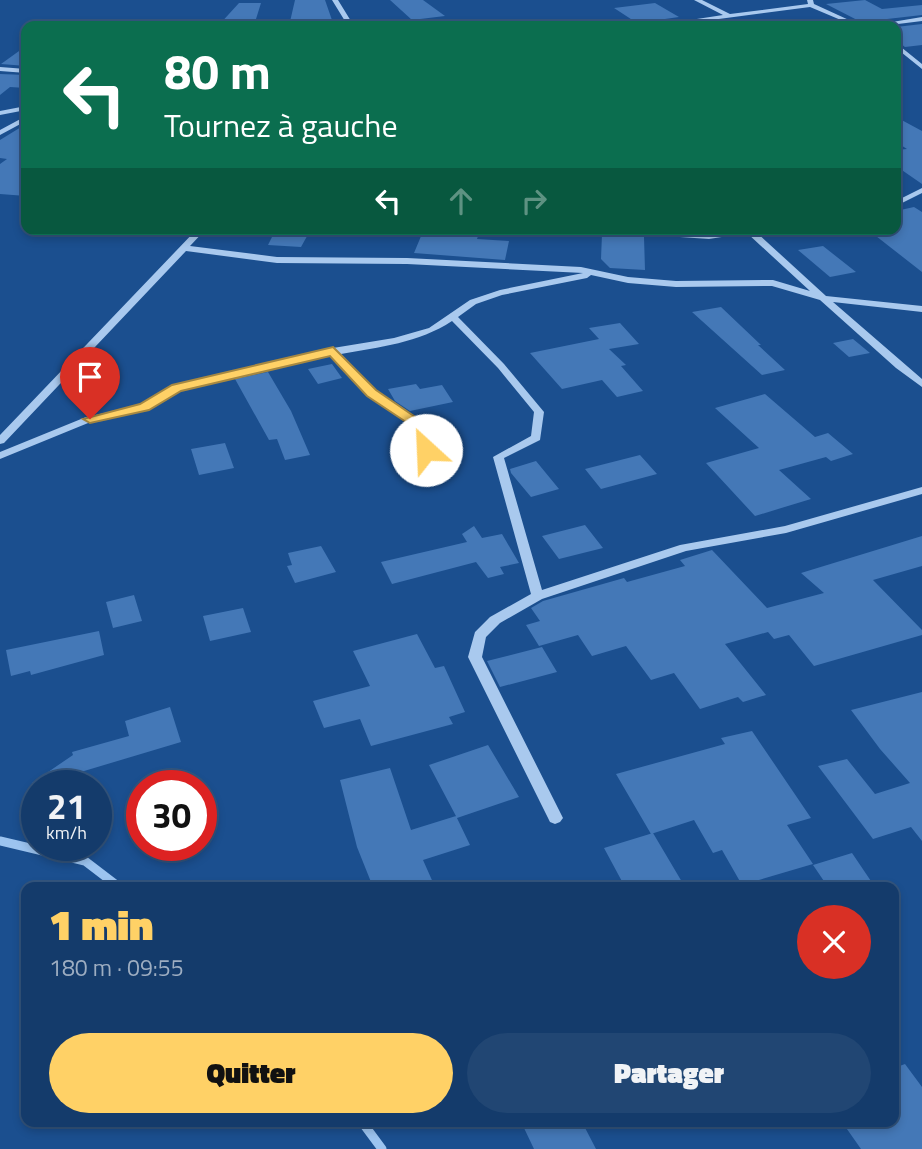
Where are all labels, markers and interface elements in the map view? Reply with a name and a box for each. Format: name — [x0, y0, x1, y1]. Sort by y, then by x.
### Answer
text: 80 m — [164, 33, 271, 108]
icon: left — [49, 49, 140, 140]
text: Tournez à gauche — [164, 101, 398, 149]
icon: left — [369, 182, 407, 220]
icon: ahead — [442, 182, 480, 220]
icon: right — [515, 182, 553, 220]
pin — [60, 347, 120, 419]
icon: arrive — [71, 358, 109, 396]
position arrow — [389, 413, 463, 487]
speed limit sign: 30 — [126, 770, 217, 861]
text: 21 — [47, 779, 86, 833]
text: km/h — [46, 819, 87, 846]
text: 1 min — [49, 892, 153, 956]
button: close — [797, 905, 871, 979]
text: 180 m · 09:55 — [49, 950, 184, 985]
button: Quitter — [49, 1033, 453, 1113]
button: Partager — [467, 1033, 871, 1113]

